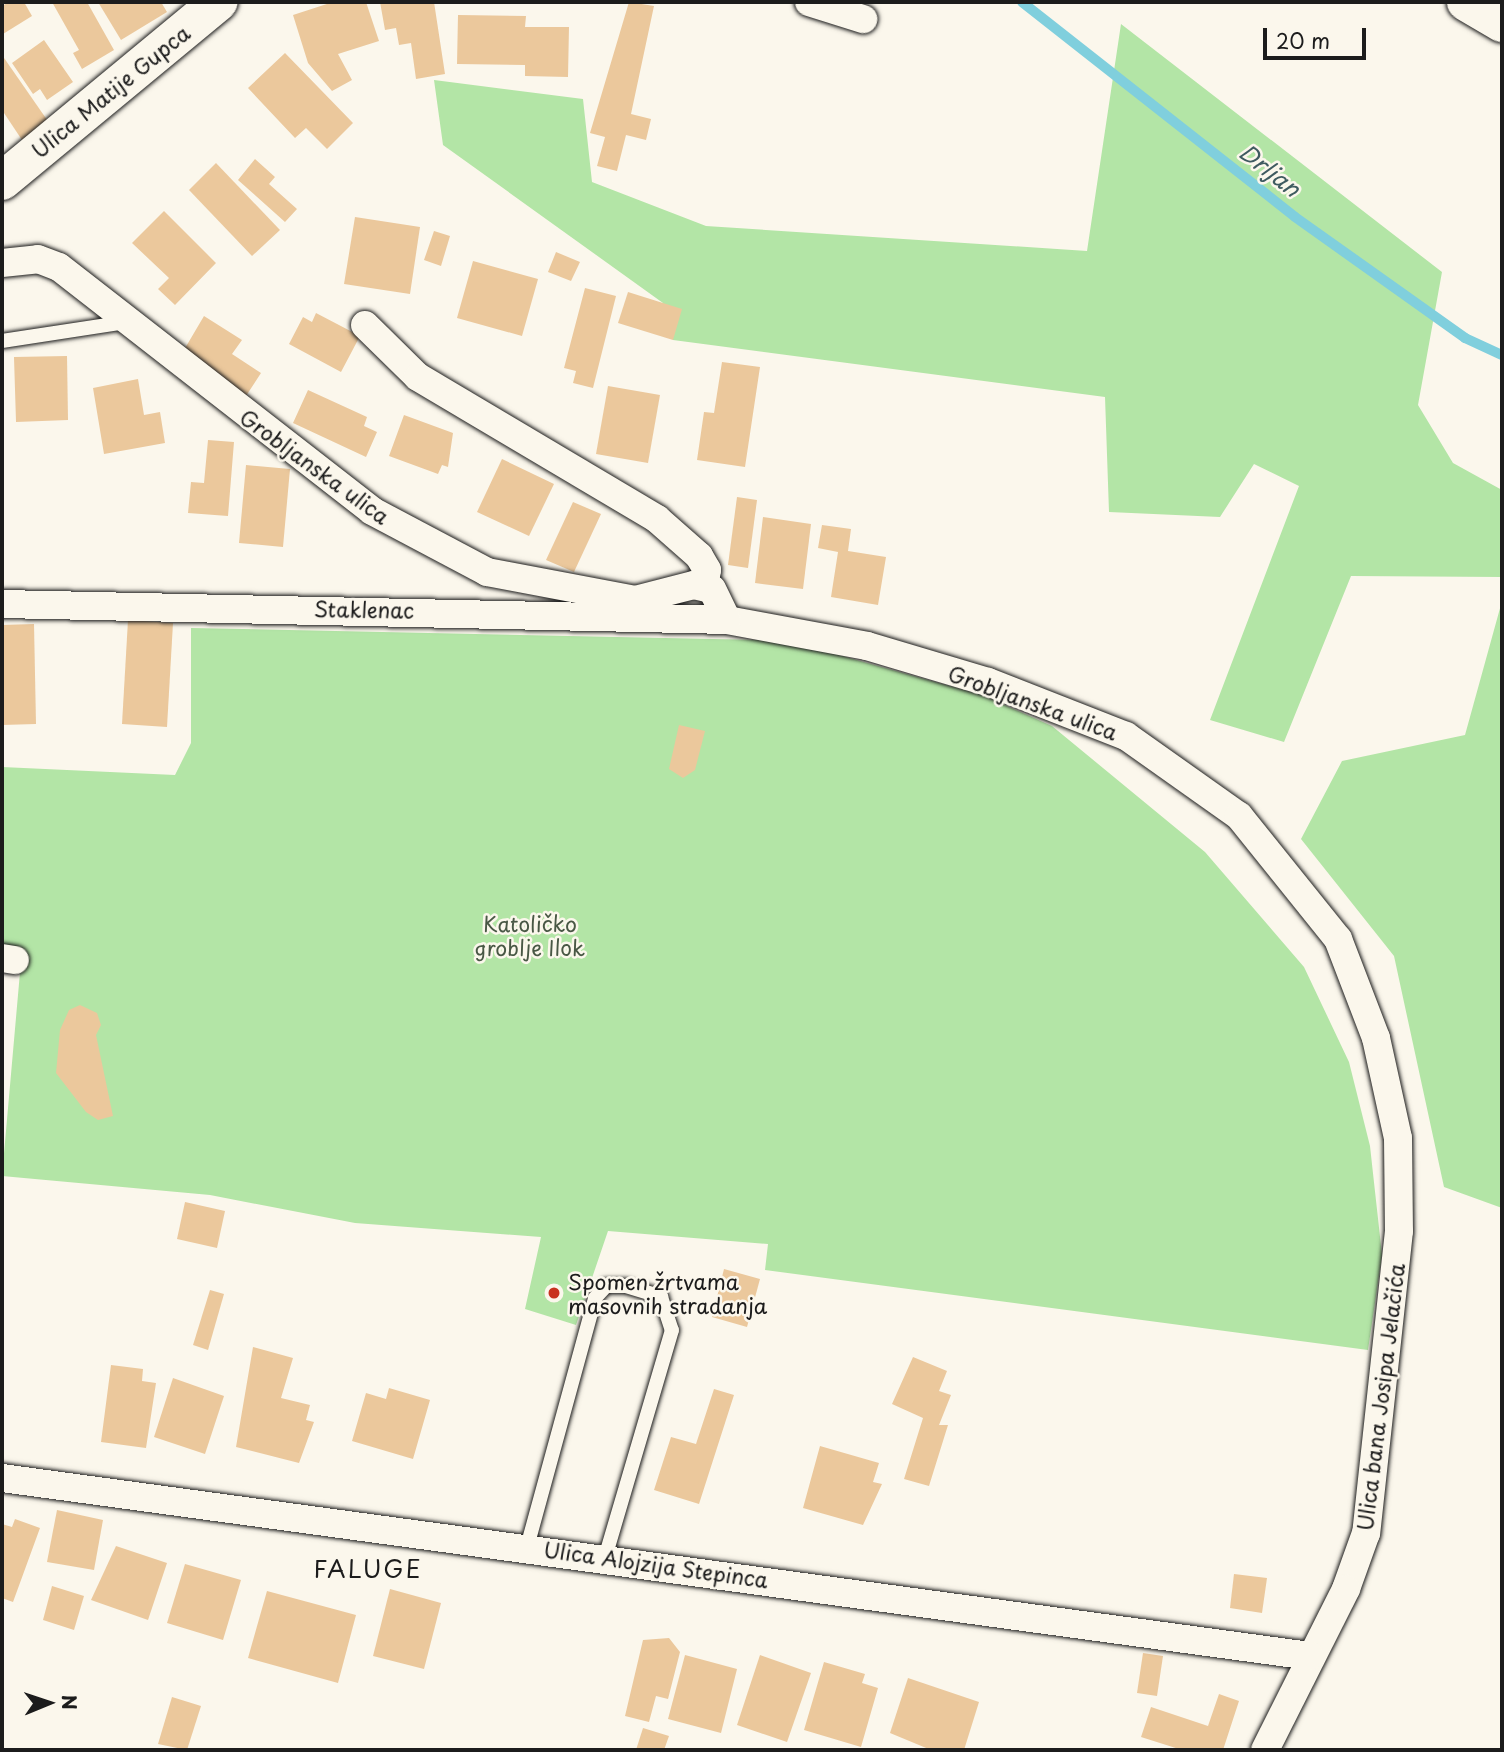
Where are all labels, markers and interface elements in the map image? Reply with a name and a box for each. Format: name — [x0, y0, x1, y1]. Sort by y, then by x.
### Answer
scale bar — [1266, 14, 1369, 58]
street label: Ulica Matije Gupca — [26, 20, 194, 162]
text: 20 m — [1276, 24, 1330, 56]
water label: Drljan — [1234, 138, 1306, 202]
street label: Grobljanska ulica — [236, 404, 394, 528]
street label: Staklenac — [314, 596, 414, 622]
street label: Grobljanska ulica — [945, 660, 1121, 744]
park label: Katoličko groblje Ilok — [474, 910, 586, 960]
street label: Ulica bana Josipa Jelačića — [1351, 1262, 1409, 1532]
place label: Spomen žrtvama masovnih stradanja — [568, 1268, 768, 1318]
marker: Spomen žrtvama masovnih stradanja — [546, 1285, 562, 1301]
street label: Ulica Alojzija Stepinca — [542, 1536, 770, 1592]
district label: FALUGE — [314, 1555, 422, 1583]
north arrow — [14, 1668, 84, 1738]
text: N — [56, 1694, 84, 1710]

